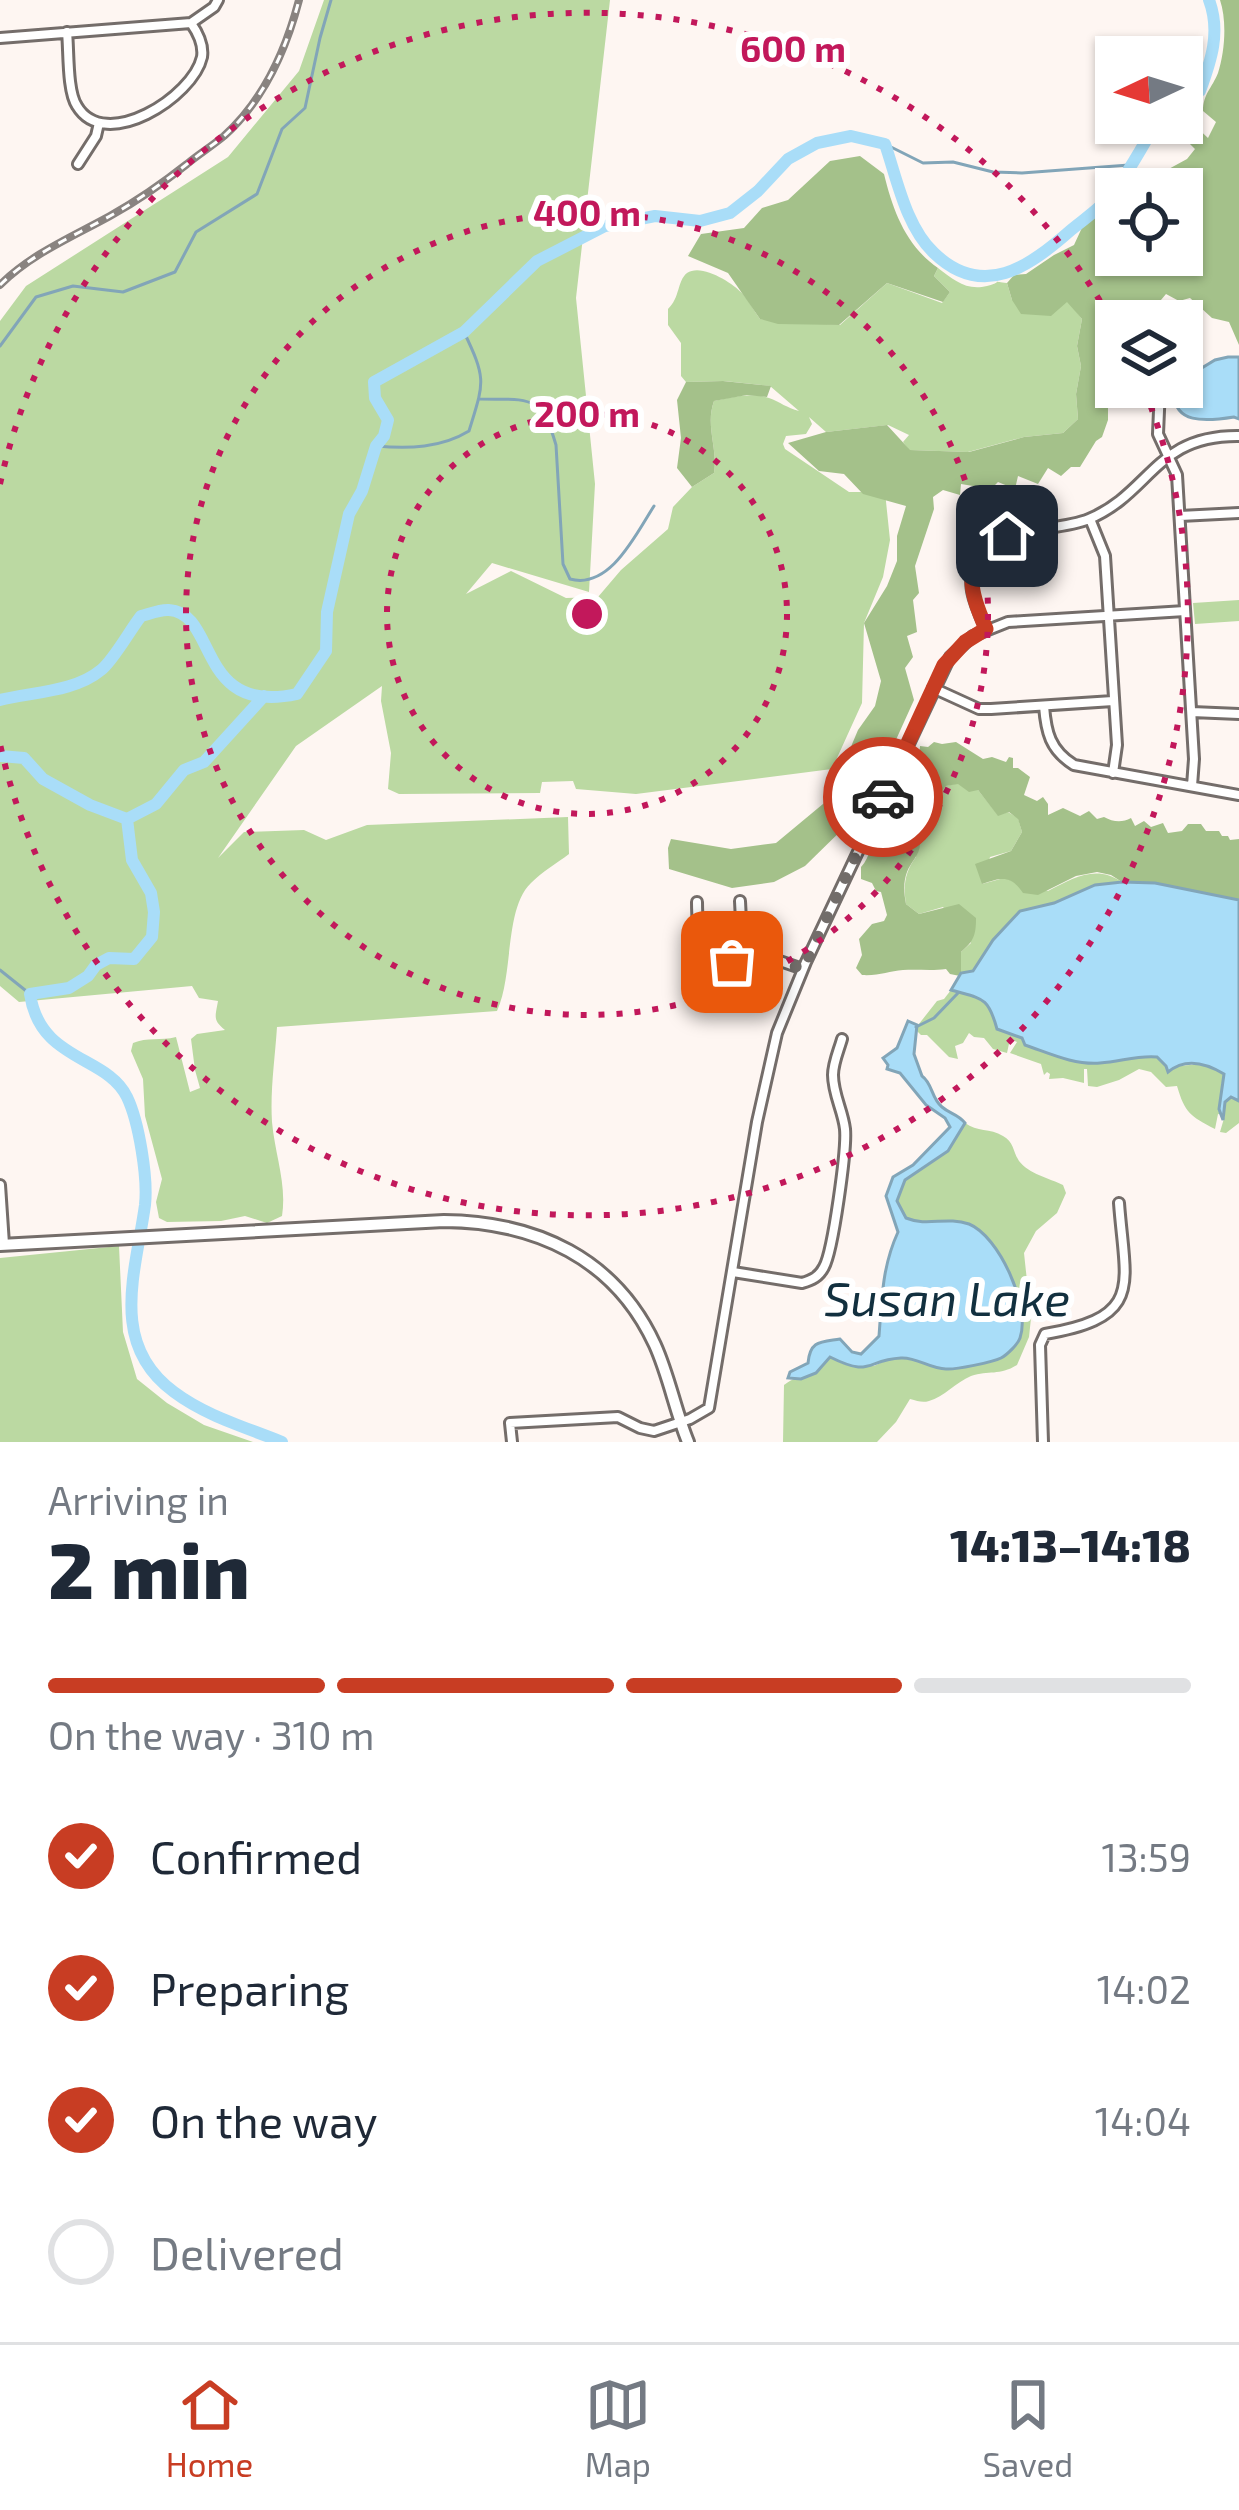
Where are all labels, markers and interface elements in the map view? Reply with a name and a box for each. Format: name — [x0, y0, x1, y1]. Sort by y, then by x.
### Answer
text: 600 m — [740, 26, 846, 69]
north arrow — [1095, 36, 1203, 144]
map controls — [1095, 36, 1203, 408]
button: locate — [1095, 168, 1203, 276]
text: 400 m — [533, 190, 641, 233]
button: layers — [1095, 300, 1203, 408]
text: 200 m — [534, 391, 640, 434]
pin — [956, 485, 1058, 587]
icon: home — [974, 503, 1040, 569]
centre of rings — [566, 593, 608, 635]
courier — [823, 737, 943, 857]
icon: car — [850, 764, 916, 830]
pin — [681, 911, 783, 1013]
icon: bag — [699, 929, 765, 995]
water label: Susan Lake — [824, 1268, 1070, 1326]
text: Arriving in — [48, 1476, 229, 1523]
text: 14:13–14:18 — [950, 1517, 1191, 1571]
text: 2 min — [48, 1521, 250, 1615]
text: On the way · 310 m — [48, 1711, 374, 1758]
icon: check — [48, 1823, 114, 1889]
text: Confirmed — [150, 1829, 362, 1883]
text: 13:59 — [1101, 1833, 1191, 1880]
icon: check — [48, 1955, 114, 2021]
text: Preparing — [150, 1961, 349, 2015]
text: 14:02 — [1097, 1965, 1191, 2012]
icon: check — [48, 2087, 114, 2153]
text: On the way — [150, 2093, 377, 2147]
text: 14:04 — [1095, 2097, 1191, 2144]
text: Delivered — [150, 2225, 344, 2279]
tab: Home — [166, 2372, 253, 2484]
tab: Map — [585, 2372, 651, 2484]
tab: Saved — [983, 2372, 1073, 2484]

